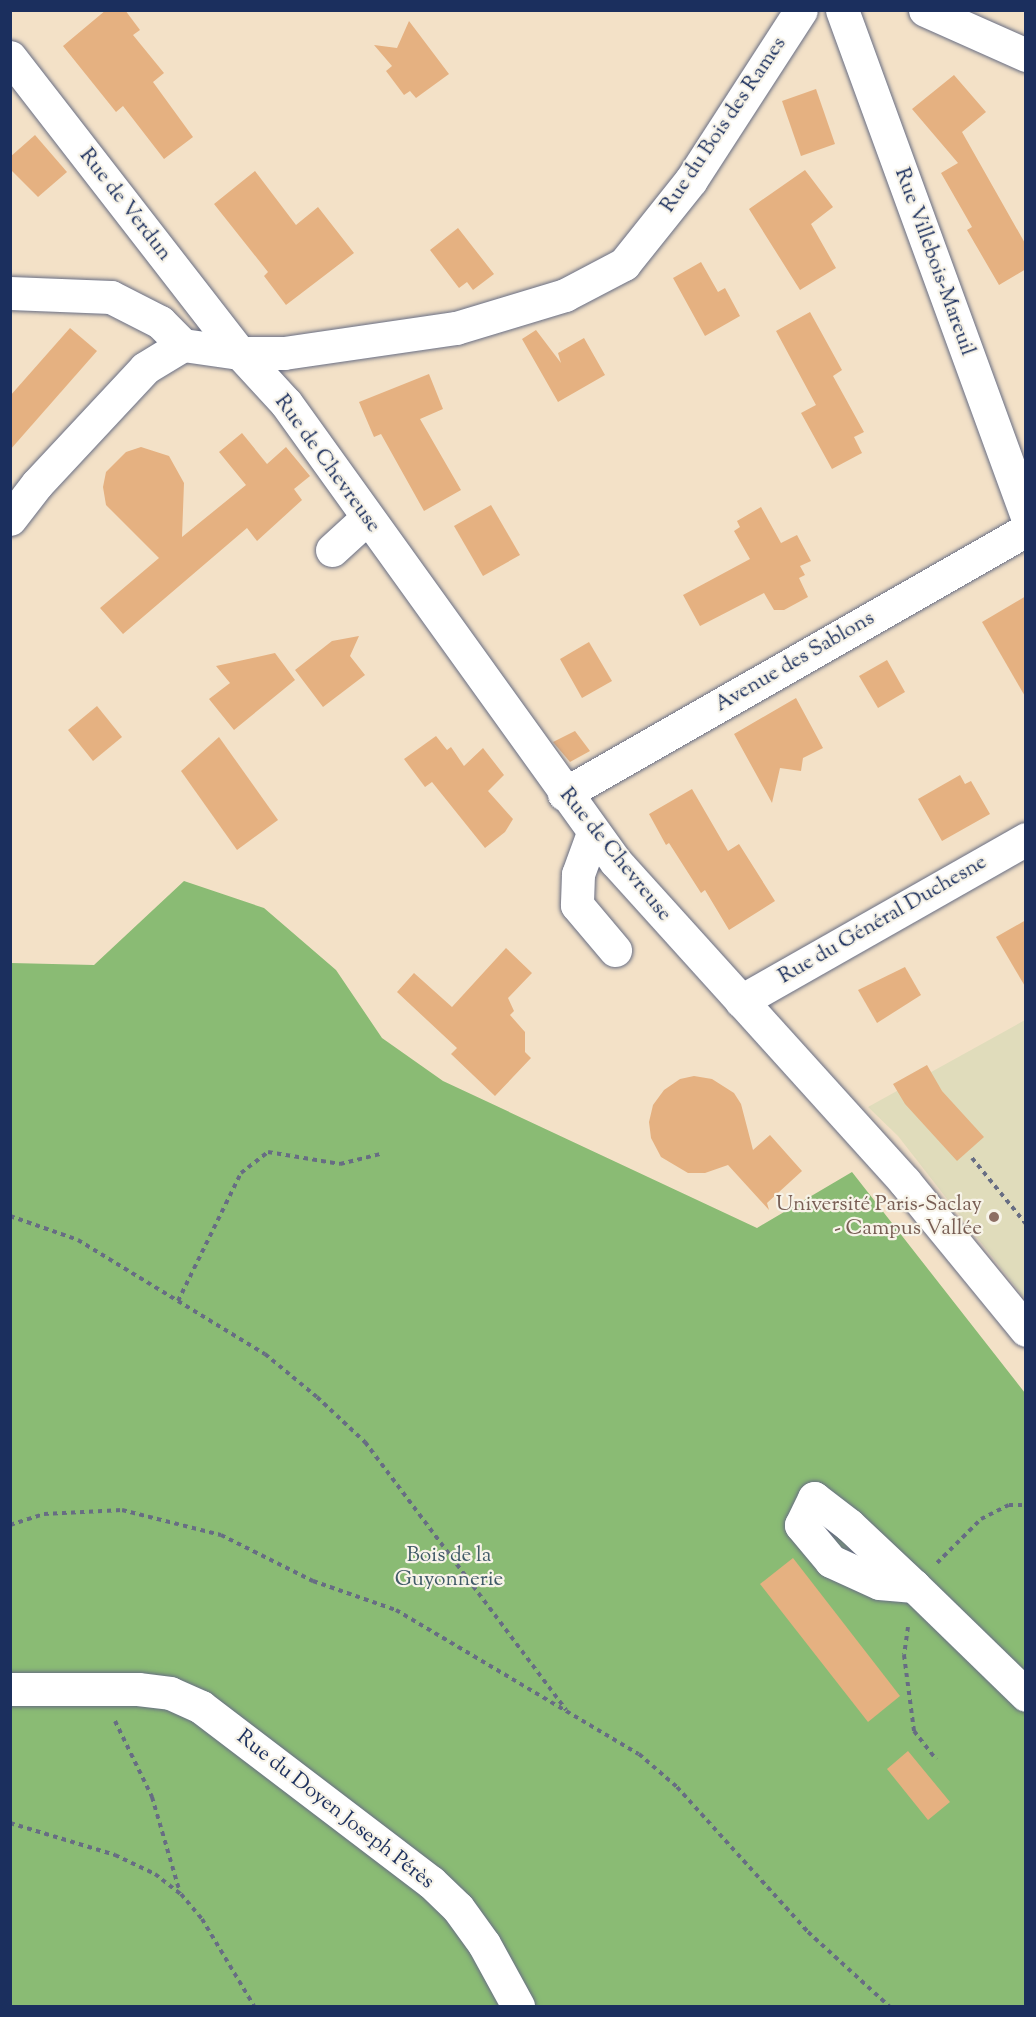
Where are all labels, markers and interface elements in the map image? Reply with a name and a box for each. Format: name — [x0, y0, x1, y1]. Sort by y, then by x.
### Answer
street label: Rue du Bois des Rames — [656, 32, 792, 218]
street label: Rue de Verdun — [73, 144, 177, 266]
street label: Rue Villebois-Mareuil — [888, 165, 980, 359]
street label: Rue de Chevreuse — [269, 390, 385, 538]
street label: Avenue des Sablons — [711, 606, 879, 718]
street label: Rue de Chevreuse — [554, 783, 676, 927]
street label: Rue du Général Duchesne — [774, 850, 992, 990]
place label: Université Paris-Saclay - Campus Vallée — [776, 1192, 982, 1242]
marker: Université Paris-Saclay - Campus Vallée — [987, 1210, 1001, 1224]
park label: Bois de la Guyonnerie — [395, 1543, 503, 1593]
street label: Rue du Doyen Joseph Pérès — [231, 1725, 439, 1895]

